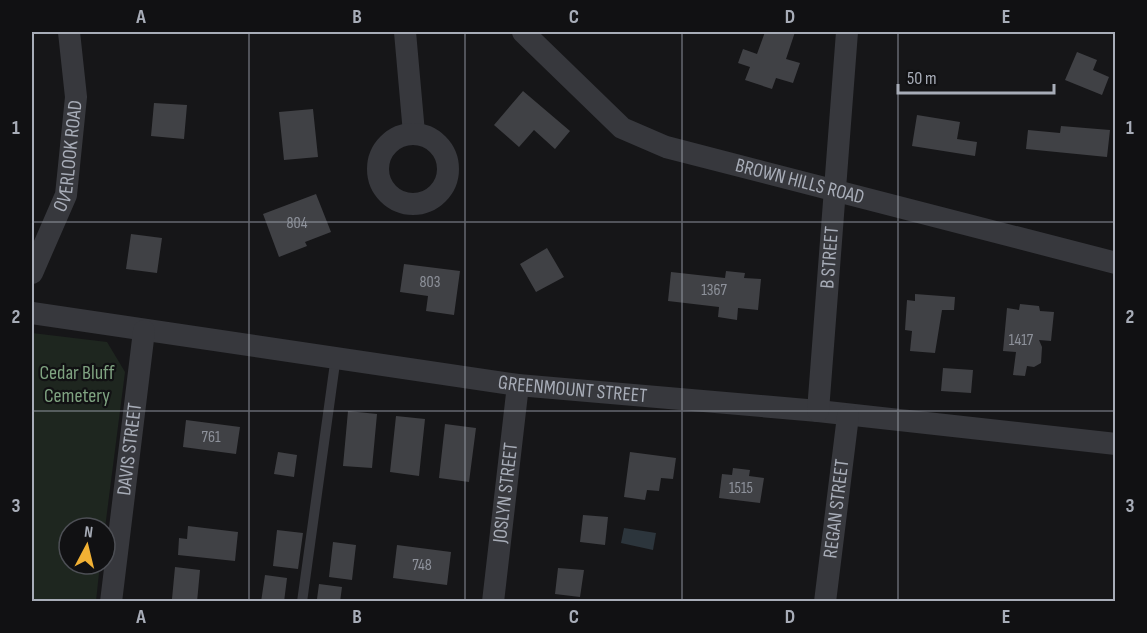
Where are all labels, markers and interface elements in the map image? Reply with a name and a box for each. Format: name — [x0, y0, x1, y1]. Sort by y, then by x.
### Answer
text: A — [135, 5, 146, 29]
text: B — [352, 5, 362, 29]
text: C — [569, 5, 579, 29]
text: D — [785, 5, 795, 29]
text: E — [1002, 5, 1010, 29]
scale bar — [898, 57, 1054, 95]
text: 50 m — [907, 68, 937, 89]
street label: OVERLOOK ROAD — [48, 99, 88, 216]
text: 1 — [12, 116, 20, 140]
text: 1 — [1126, 116, 1134, 140]
street label: BROWN HILLS ROAD — [733, 153, 867, 210]
house number: 804 — [287, 214, 308, 233]
street label: B STREET — [815, 225, 844, 290]
house number: 803 — [420, 273, 440, 292]
house number: 1367 — [701, 281, 727, 300]
text: 2 — [12, 305, 20, 329]
text: 2 — [1126, 305, 1134, 329]
house number: 1417 — [1009, 331, 1034, 350]
park label: Cedar Bluff Cemetery — [40, 361, 115, 408]
street label: GREENMOUNT STREET — [496, 370, 648, 408]
street label: DAVIS STREET — [112, 402, 147, 497]
house number: 761 — [202, 428, 221, 447]
street label: JOSLYN STREET — [488, 441, 523, 545]
street label: REGAN STREET — [819, 458, 855, 560]
house number: 1515 — [729, 479, 753, 498]
text: 3 — [12, 494, 21, 518]
text: 3 — [1126, 494, 1135, 518]
north arrow — [57, 516, 117, 576]
text: N — [83, 523, 94, 543]
house number: 748 — [412, 556, 432, 575]
text: A — [135, 605, 146, 629]
text: B — [352, 605, 362, 629]
text: C — [569, 605, 579, 629]
text: D — [785, 605, 795, 629]
text: E — [1002, 605, 1010, 629]

